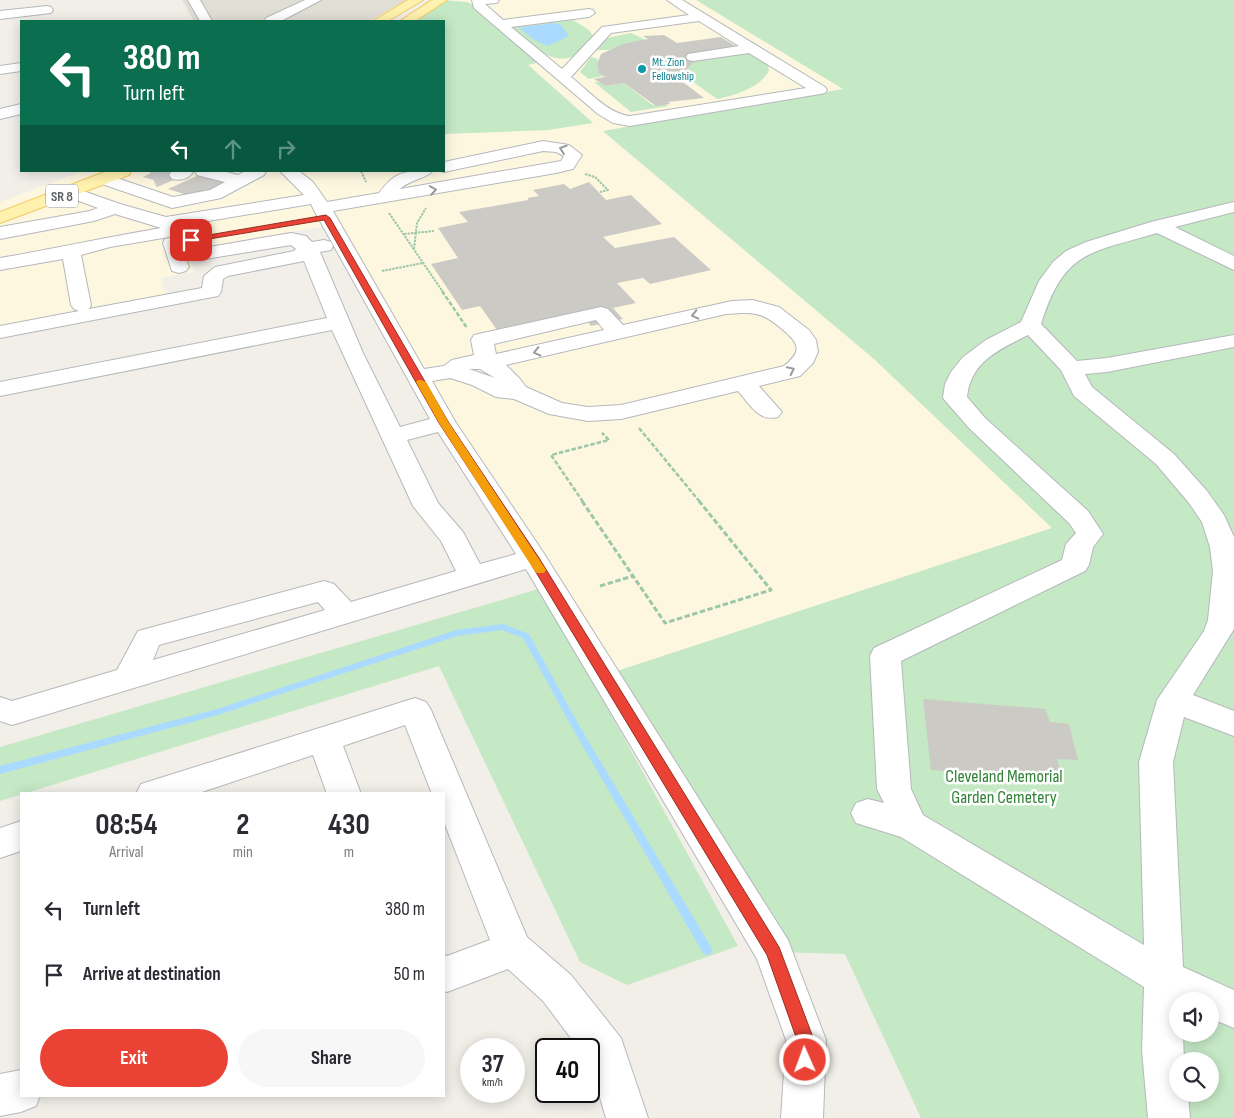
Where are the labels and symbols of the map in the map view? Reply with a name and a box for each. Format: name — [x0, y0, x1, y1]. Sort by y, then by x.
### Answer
place label: Mt. Zion Fellowship — [652, 55, 694, 84]
marker: Mt. Zion Fellowship — [636, 63, 648, 75]
one-way arrow — [559, 145, 568, 155]
road number: SR 8 — [46, 185, 78, 208]
one-way arrow — [429, 186, 438, 196]
pin — [170, 219, 212, 261]
one-way arrow — [691, 309, 700, 320]
one-way arrow — [533, 346, 542, 356]
one-way arrow — [786, 366, 795, 376]
park label: Cleveland Memorial Garden Cemetery — [945, 766, 1063, 808]
position arrow — [778, 1033, 830, 1085]
speed limit sign: 40 — [535, 1038, 600, 1103]

